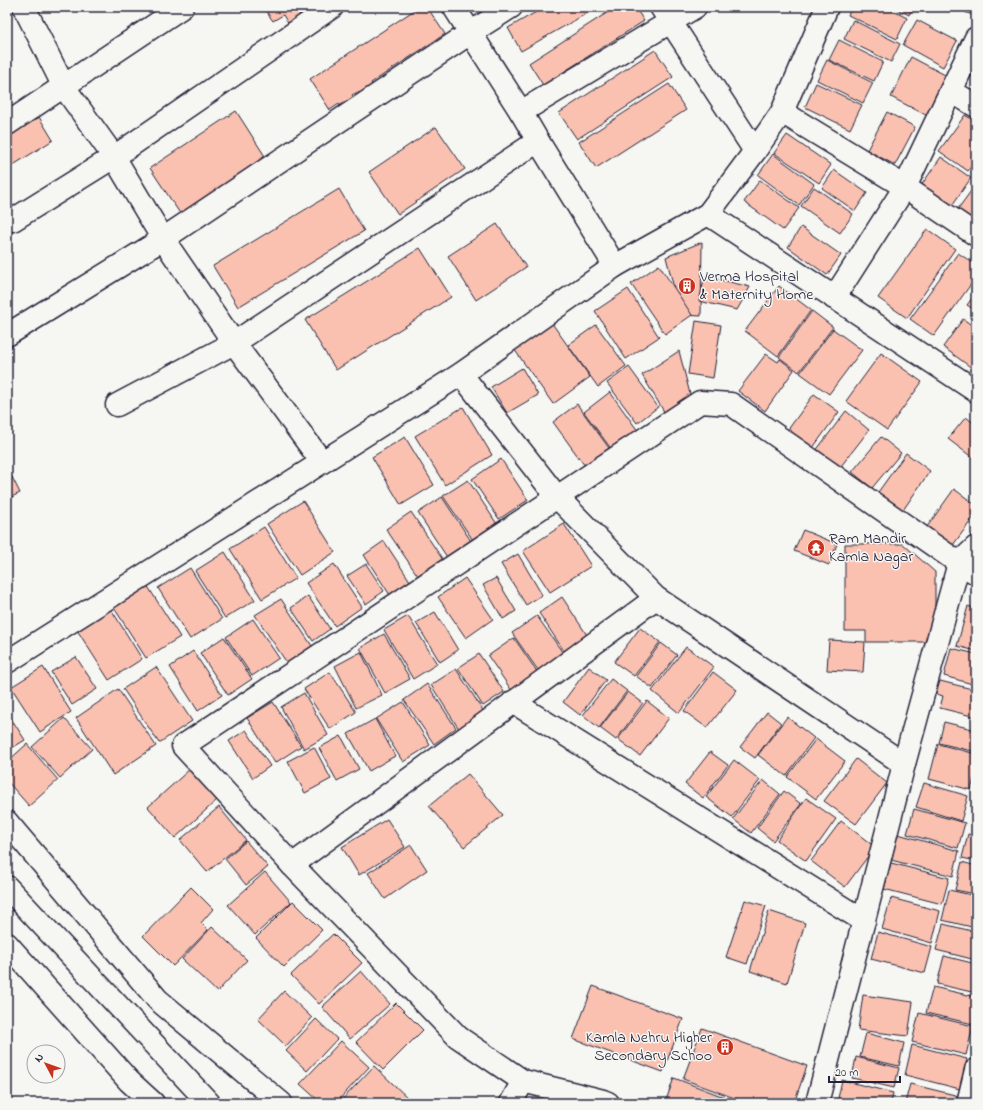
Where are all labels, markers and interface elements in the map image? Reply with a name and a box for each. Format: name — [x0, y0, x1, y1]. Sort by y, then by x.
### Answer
place label: Verma Hospital & Maternity Home — [699, 265, 814, 307]
building icon: Verma Hospital & Maternity Home — [677, 276, 697, 296]
place label: Ram Mandir Kamla Nagar — [829, 527, 913, 569]
temple icon: Ram Mandir Kamla Nagar — [806, 538, 826, 558]
place label: Kamla Nehru Higher Secondary Schoo — [586, 1026, 712, 1068]
building icon: Kamla Nehru Higher Secondary Schoo — [715, 1037, 735, 1057]
north arrow — [26, 1044, 66, 1084]
text: N — [31, 1050, 48, 1066]
scale bar — [829, 1058, 900, 1084]
text: 20 m — [835, 1064, 858, 1082]

